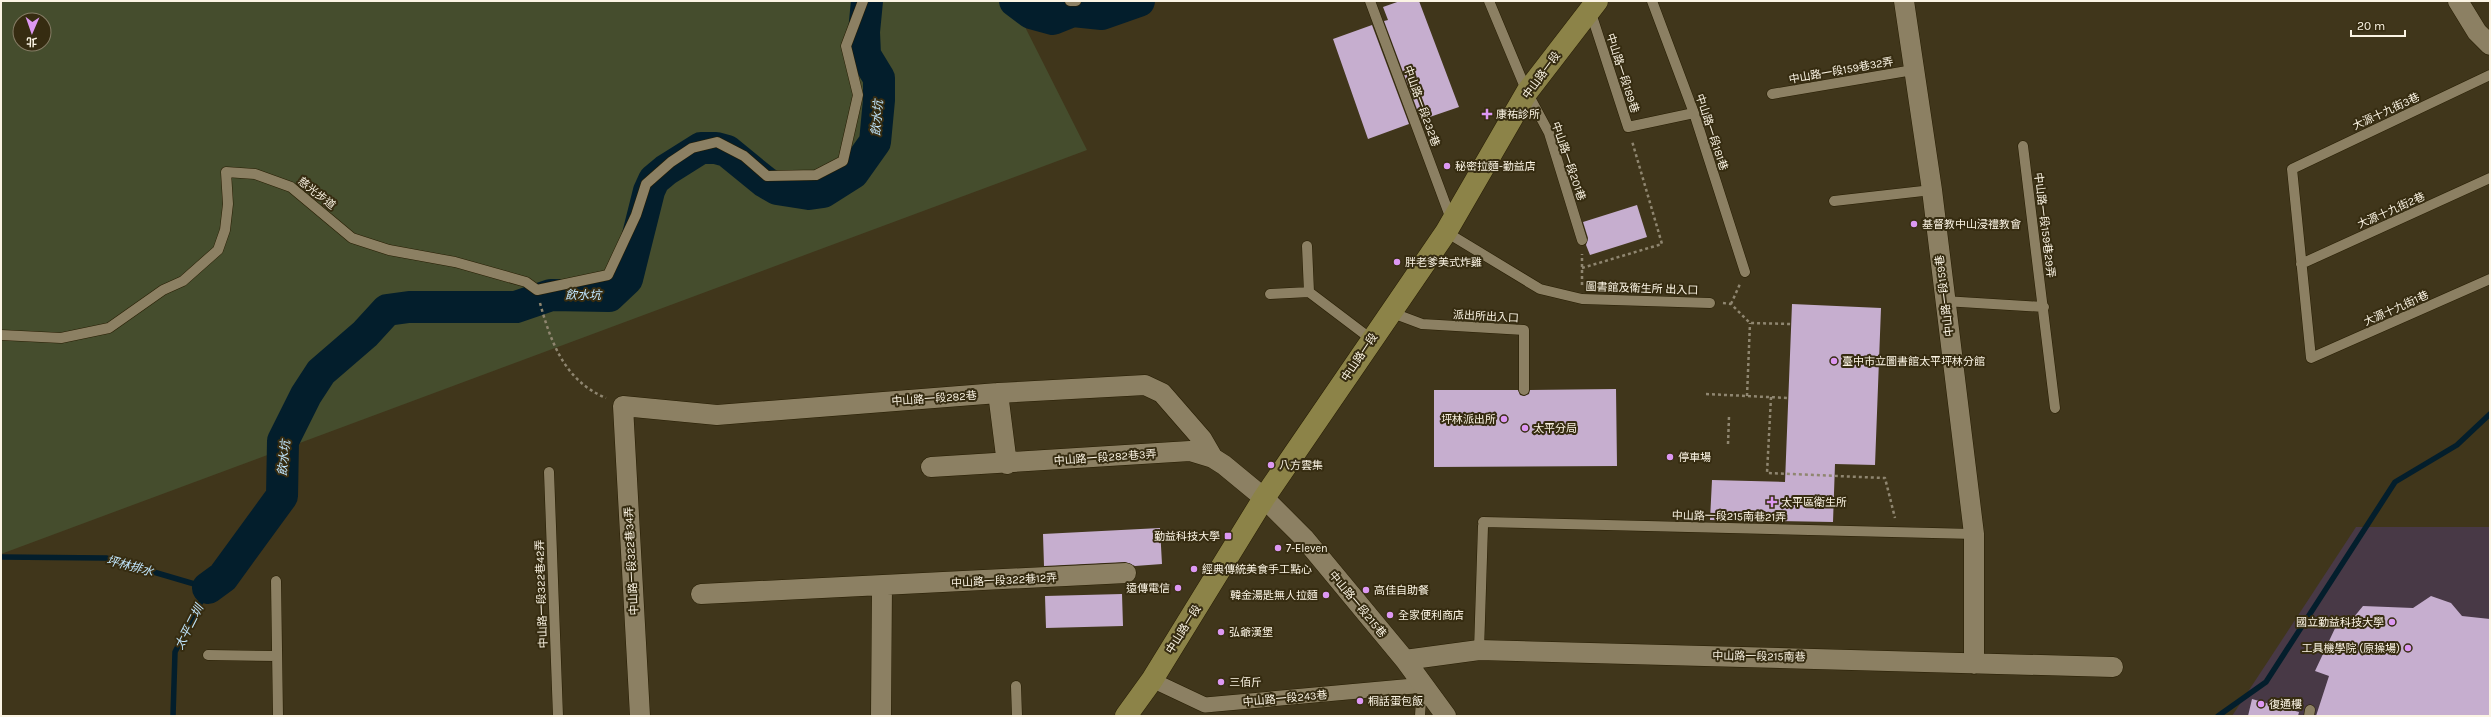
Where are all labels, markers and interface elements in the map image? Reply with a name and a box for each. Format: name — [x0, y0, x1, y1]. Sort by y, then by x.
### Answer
north arrow — [12, 12, 52, 52]
scale bar — [2351, 12, 2405, 38]
text: 20 m — [2357, 19, 2385, 33]
street label: 中山路一段189巷 — [1604, 32, 1641, 115]
text: 北 — [26, 35, 37, 48]
street label: 中山路一段 — [1520, 49, 1563, 101]
street label: 中山路一段159巷32弄 — [1788, 55, 1894, 86]
street label: 中山路一段232巷 — [1401, 64, 1442, 148]
street label: 大源十九街3巷 — [2351, 90, 2422, 133]
street label: 中山路一段181巷 — [1693, 92, 1730, 172]
water label: 飲水坑 — [868, 97, 886, 137]
marker: 康祐診所 — [1481, 108, 1493, 120]
place label: 康祐診所 — [1496, 108, 1540, 121]
street label: 中山路一段201巷 — [1549, 120, 1588, 202]
place label: 秘密拉麵-勤益店 — [1455, 160, 1536, 173]
marker: 秘密拉麵-勤益店 — [1442, 161, 1452, 171]
street label: 中山路一段159巷29弄 — [2032, 172, 2057, 278]
street label: 慈光步道 — [295, 175, 338, 212]
street label: 大源十九街2巷 — [2356, 190, 2427, 231]
place label: 基督教中山浸禮教會 — [1922, 218, 2021, 231]
marker: 基督教中山浸禮教會 — [1909, 219, 1919, 229]
street label: 中山路一段159巷 — [1933, 254, 1956, 338]
place label: 胖老爹美式炸雞 — [1405, 256, 1482, 269]
marker: 胖老爹美式炸雞 — [1392, 257, 1402, 267]
street label: 圖書館及衛生所 出入口 — [1585, 280, 1698, 297]
water label: 飲水坑 — [565, 288, 603, 302]
street label: 大源十九街1巷 — [2362, 288, 2431, 329]
street label: 派出所出入口 — [1453, 308, 1519, 325]
street label: 中山路一段 — [1339, 331, 1380, 384]
place label: 臺中市立圖書館太平坪林分館 — [1842, 355, 1985, 368]
marker: 臺中市立圖書館太平坪林分館 — [1829, 356, 1839, 366]
street label: 中山路一段282巷 — [891, 389, 977, 408]
place label: 坪林派出所 — [1441, 413, 1496, 426]
marker: 坪林派出所 — [1499, 414, 1509, 424]
place label: 太平分局 — [1533, 422, 1577, 435]
marker: 太平分局 — [1520, 423, 1530, 433]
water label: 飲水坑 — [275, 437, 293, 477]
street label: 中山路一段282巷3弄 — [1053, 447, 1157, 468]
place label: 停車場 — [1678, 451, 1711, 464]
marker: 停車場 — [1665, 452, 1675, 462]
place label: 八方雲集 — [1279, 459, 1323, 472]
marker: 八方雲集 — [1266, 460, 1276, 470]
marker: 太平區衛生所 — [1766, 496, 1778, 508]
place label: 太平區衛生所 — [1781, 496, 1847, 509]
street label: 中山路一段322巷34弄 — [622, 506, 641, 616]
street label: 中山路一段215南巷21弄 — [1672, 509, 1786, 524]
place label: 勤益科技大學 — [1154, 530, 1220, 543]
marker: 勤益科技大學 — [1223, 531, 1233, 541]
street label: 中山路一段322巷42弄 — [533, 539, 550, 649]
place label: 7-Eleven — [1286, 542, 1328, 555]
marker: 7-Eleven — [1273, 543, 1283, 553]
water label: 坪林排水 — [105, 553, 156, 579]
place label: 經典傳統美食手工點心 — [1202, 563, 1312, 576]
marker: 經典傳統美食手工點心 — [1189, 564, 1199, 574]
street label: 中山路一段215巷 — [1326, 569, 1389, 640]
street label: 中山路一段322巷12弄 — [951, 571, 1057, 590]
place label: 遠傳電信 — [1126, 582, 1170, 595]
marker: 遠傳電信 — [1173, 583, 1183, 593]
place label: 高佳自助餐 — [1374, 584, 1429, 597]
marker: 高佳自助餐 — [1361, 585, 1371, 595]
place label: 韓金湯匙無人拉麵 — [1230, 589, 1318, 602]
marker: 韓金湯匙無人拉麵 — [1321, 590, 1331, 600]
water label: 太平二圳 — [172, 601, 207, 652]
street label: 中山路一段 — [1163, 602, 1204, 656]
place label: 全家便利商店 — [1398, 609, 1464, 622]
marker: 全家便利商店 — [1385, 610, 1395, 620]
place label: 國立勤益科技大學 — [2296, 616, 2384, 629]
marker: 國立勤益科技大學 — [2387, 617, 2397, 627]
place label: 弘爺漢堡 — [1229, 626, 1273, 639]
marker: 弘爺漢堡 — [1216, 627, 1226, 637]
place label: 工具機學院 (原操場) — [2302, 642, 2400, 655]
marker: 工具機學院 (原操場) — [2403, 643, 2413, 653]
street label: 中山路一段215南巷 — [1712, 649, 1806, 664]
place label: 三佰斤 — [1229, 676, 1262, 689]
marker: 三佰斤 — [1216, 677, 1226, 687]
street label: 中山路一段243巷 — [1242, 688, 1328, 709]
place label: 桐話蛋包飯 — [1368, 695, 1423, 708]
marker: 桐話蛋包飯 — [1355, 696, 1365, 706]
place label: 復通樓 — [2269, 698, 2302, 711]
marker: 復通樓 — [2256, 699, 2266, 709]

